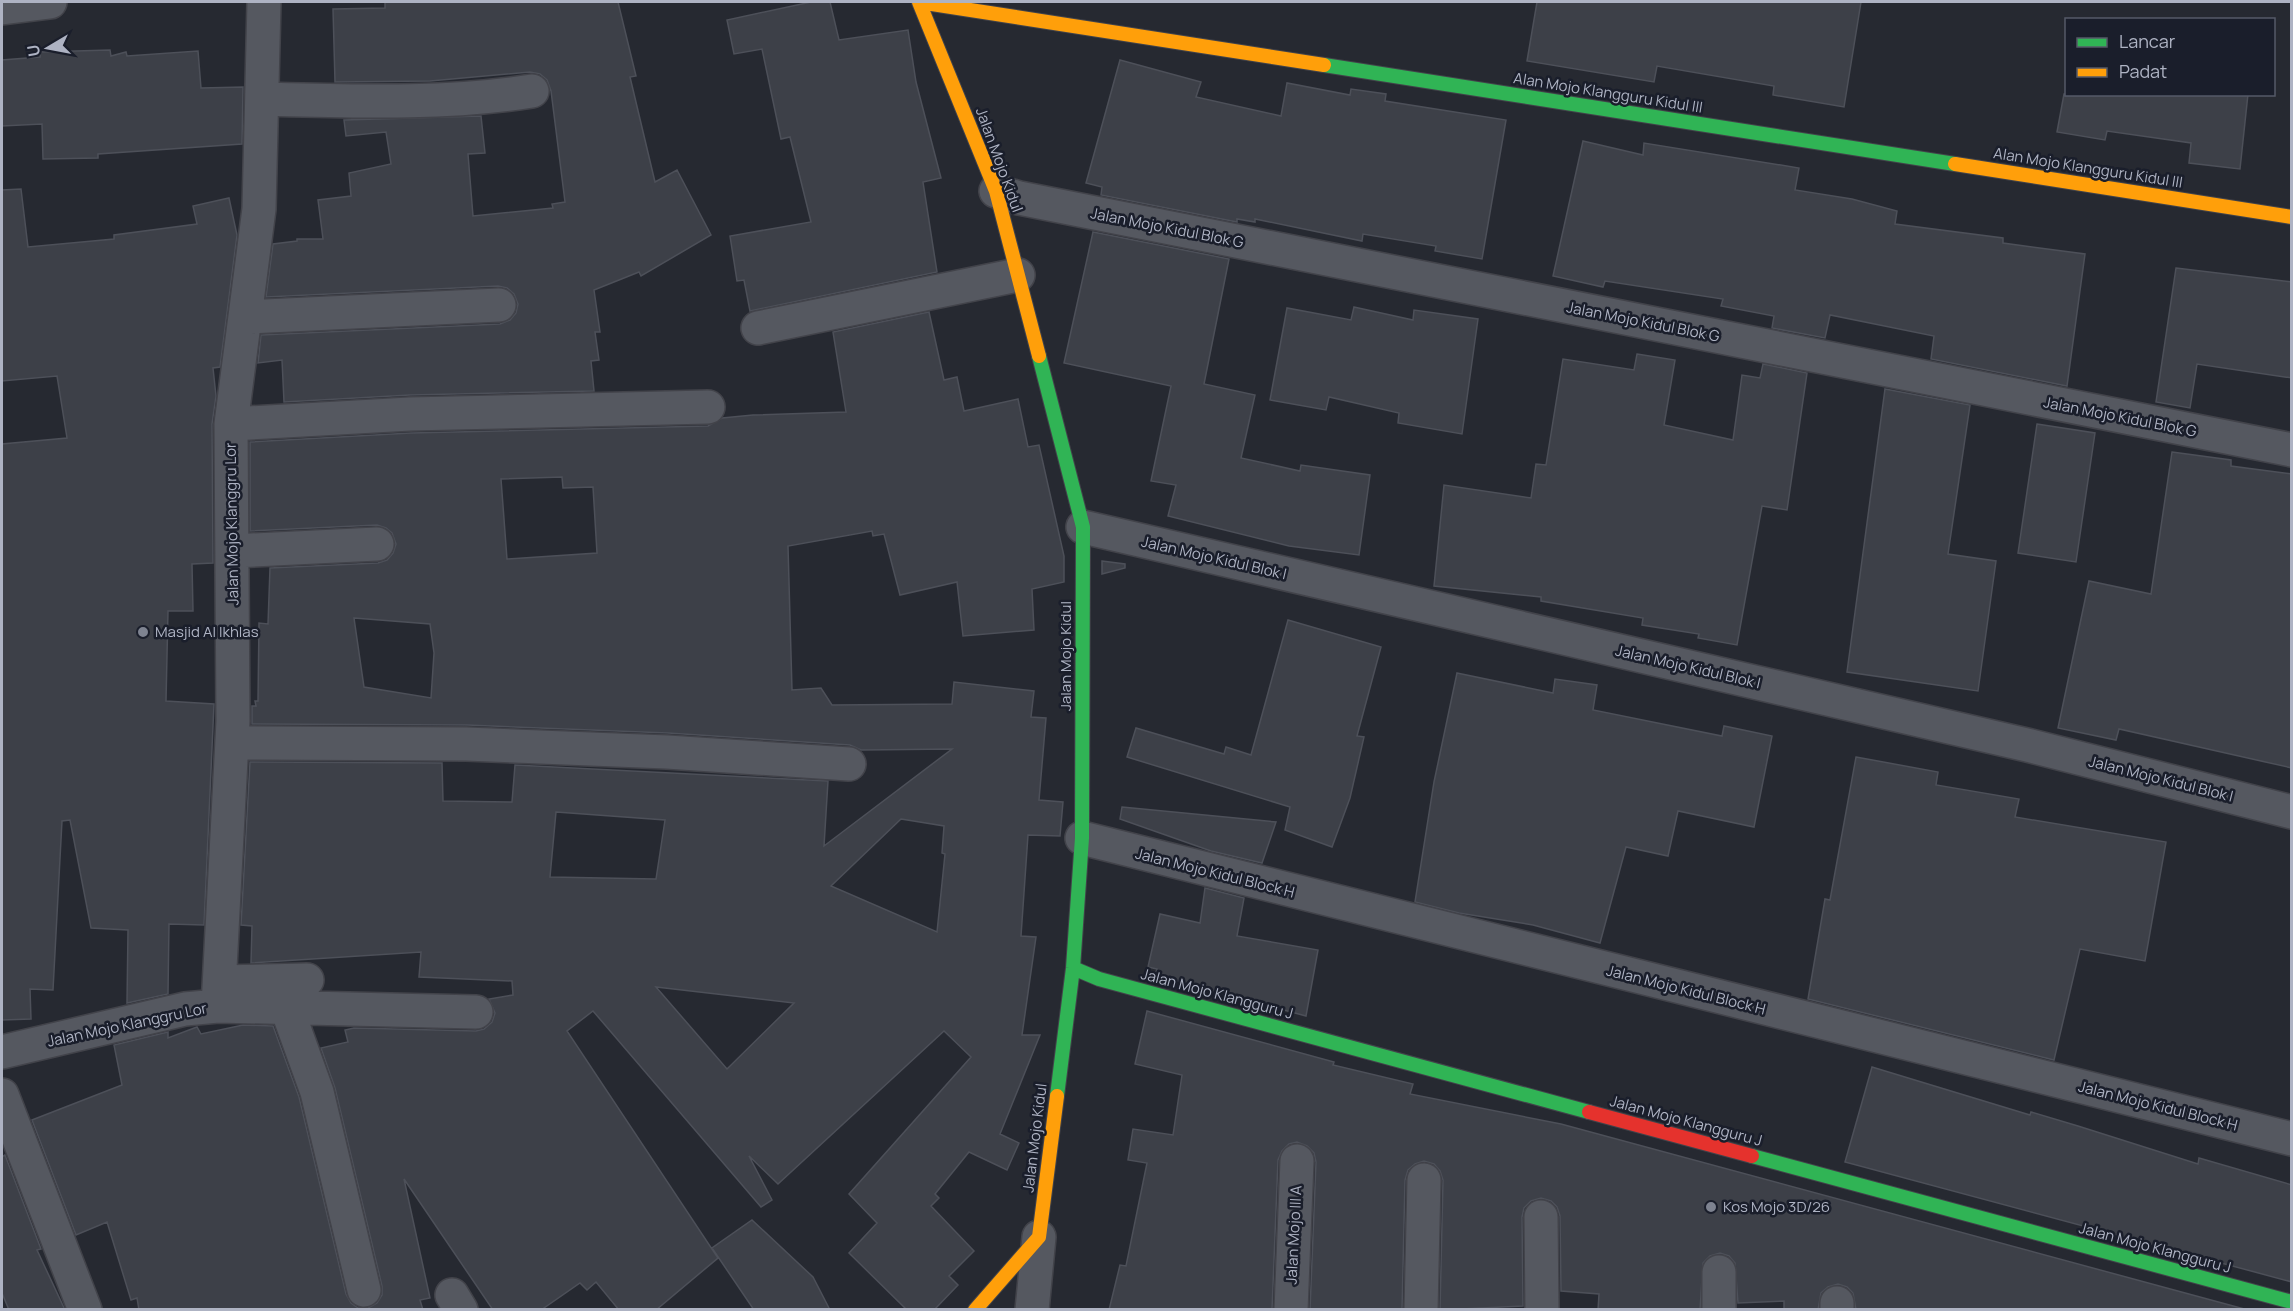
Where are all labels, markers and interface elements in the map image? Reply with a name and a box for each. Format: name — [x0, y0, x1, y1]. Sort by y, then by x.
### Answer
north arrow — [18, 18, 78, 78]
legend — [2065, 18, 2275, 96]
text: Lancar — [2119, 29, 2176, 53]
text: U — [21, 43, 45, 58]
text: Padat — [2119, 59, 2167, 83]
street label: Alan Mojo Klangguru Kidul III — [1512, 67, 1704, 118]
street label: Jalan Mojo Kidul — [971, 105, 1028, 215]
street label: Alan Mojo Klangguru Kidul III — [1992, 142, 2184, 193]
street label: Jalan Mojo Kidul Blok G — [1089, 202, 1246, 253]
street label: Jalan Mojo Kidul Blok G — [1565, 296, 1722, 347]
street label: Jalan Mojo Kidul Blok G — [2042, 391, 2199, 442]
street label: Jalan Mojo Klanggru Lor — [220, 442, 243, 606]
street label: Jalan Mojo Kidul Blok I — [1139, 531, 1289, 584]
street label: Jalan Mojo Kidul — [1055, 601, 1076, 711]
place label: Masjid Al Ikhlas — [155, 621, 259, 642]
marker: Masjid Al Ikhlas — [136, 625, 150, 639]
street label: Jalan Mojo Kidul Blok I — [1613, 640, 1763, 693]
street label: Jalan Mojo Kidul Blok I — [2087, 750, 2236, 807]
street label: Jalan Mojo Kidul Block H — [1133, 843, 1297, 902]
street label: Jalan Mojo Kidul Block H — [1604, 960, 1768, 1019]
street label: Jalan Mojo Klangguru J — [1139, 963, 1296, 1024]
street label: Jalan Mojo Klanggru Lor — [45, 997, 209, 1052]
street label: Jalan Mojo Kidul Block H — [2076, 1076, 2240, 1135]
street label: Jalan Mojo Kidul — [1017, 1082, 1052, 1194]
street label: Jalan Mojo Klangguru J — [1608, 1090, 1765, 1151]
street label: Jalan Mojo III A — [1280, 1184, 1307, 1285]
place label: Kos Mojo 3D/26 — [1723, 1196, 1830, 1217]
marker: Kos Mojo 3D/26 — [1704, 1200, 1718, 1214]
street label: Jalan Mojo Klangguru J — [2077, 1217, 2234, 1278]

